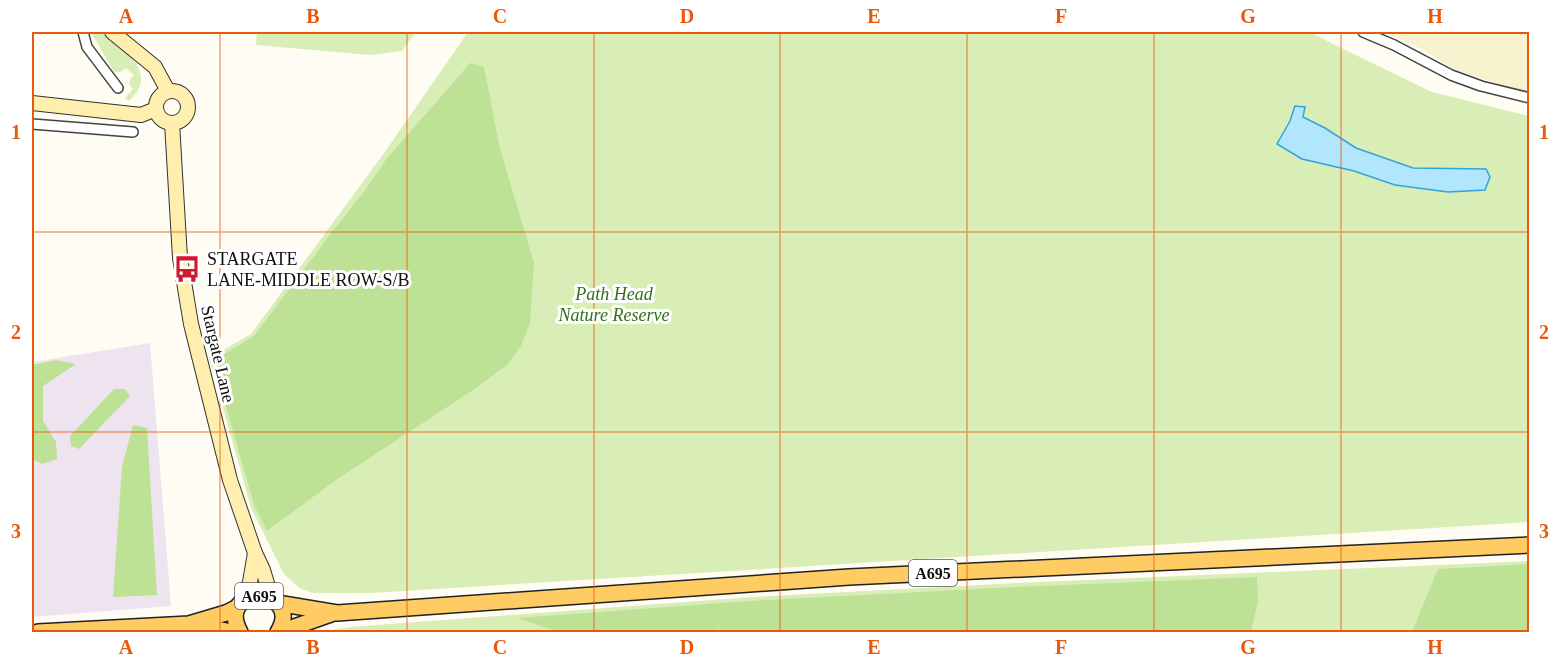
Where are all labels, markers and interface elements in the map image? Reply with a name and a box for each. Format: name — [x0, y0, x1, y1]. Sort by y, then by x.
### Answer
text: A — [119, 5, 134, 27]
text: B — [306, 5, 320, 27]
text: C — [493, 5, 507, 27]
text: D — [680, 5, 694, 27]
text: E — [867, 5, 881, 27]
text: F — [1055, 5, 1067, 27]
text: G — [1240, 5, 1256, 27]
text: H — [1427, 5, 1443, 27]
text: 1 — [11, 121, 21, 143]
text: 1 — [1539, 121, 1549, 143]
place label: STARGATE LANE-MIDDLE ROW-S/B — [207, 249, 409, 290]
bus stop icon: STARGATE LANE-MIDDLE ROW-S/B — [172, 254, 202, 284]
park label: Path Head Nature Reserve — [558, 284, 669, 325]
street label: Stargate Lane — [197, 303, 239, 405]
text: 2 — [11, 321, 21, 343]
text: 2 — [1539, 321, 1549, 343]
text: 3 — [11, 520, 21, 542]
text: 3 — [1539, 520, 1549, 542]
road number: A695 — [909, 560, 957, 586]
road number: A695 — [235, 583, 283, 609]
text: A — [119, 636, 134, 658]
text: B — [306, 636, 320, 658]
text: C — [493, 636, 507, 658]
text: D — [680, 636, 694, 658]
text: E — [867, 636, 881, 658]
text: F — [1055, 636, 1067, 658]
text: G — [1240, 636, 1256, 658]
text: H — [1427, 636, 1443, 658]

